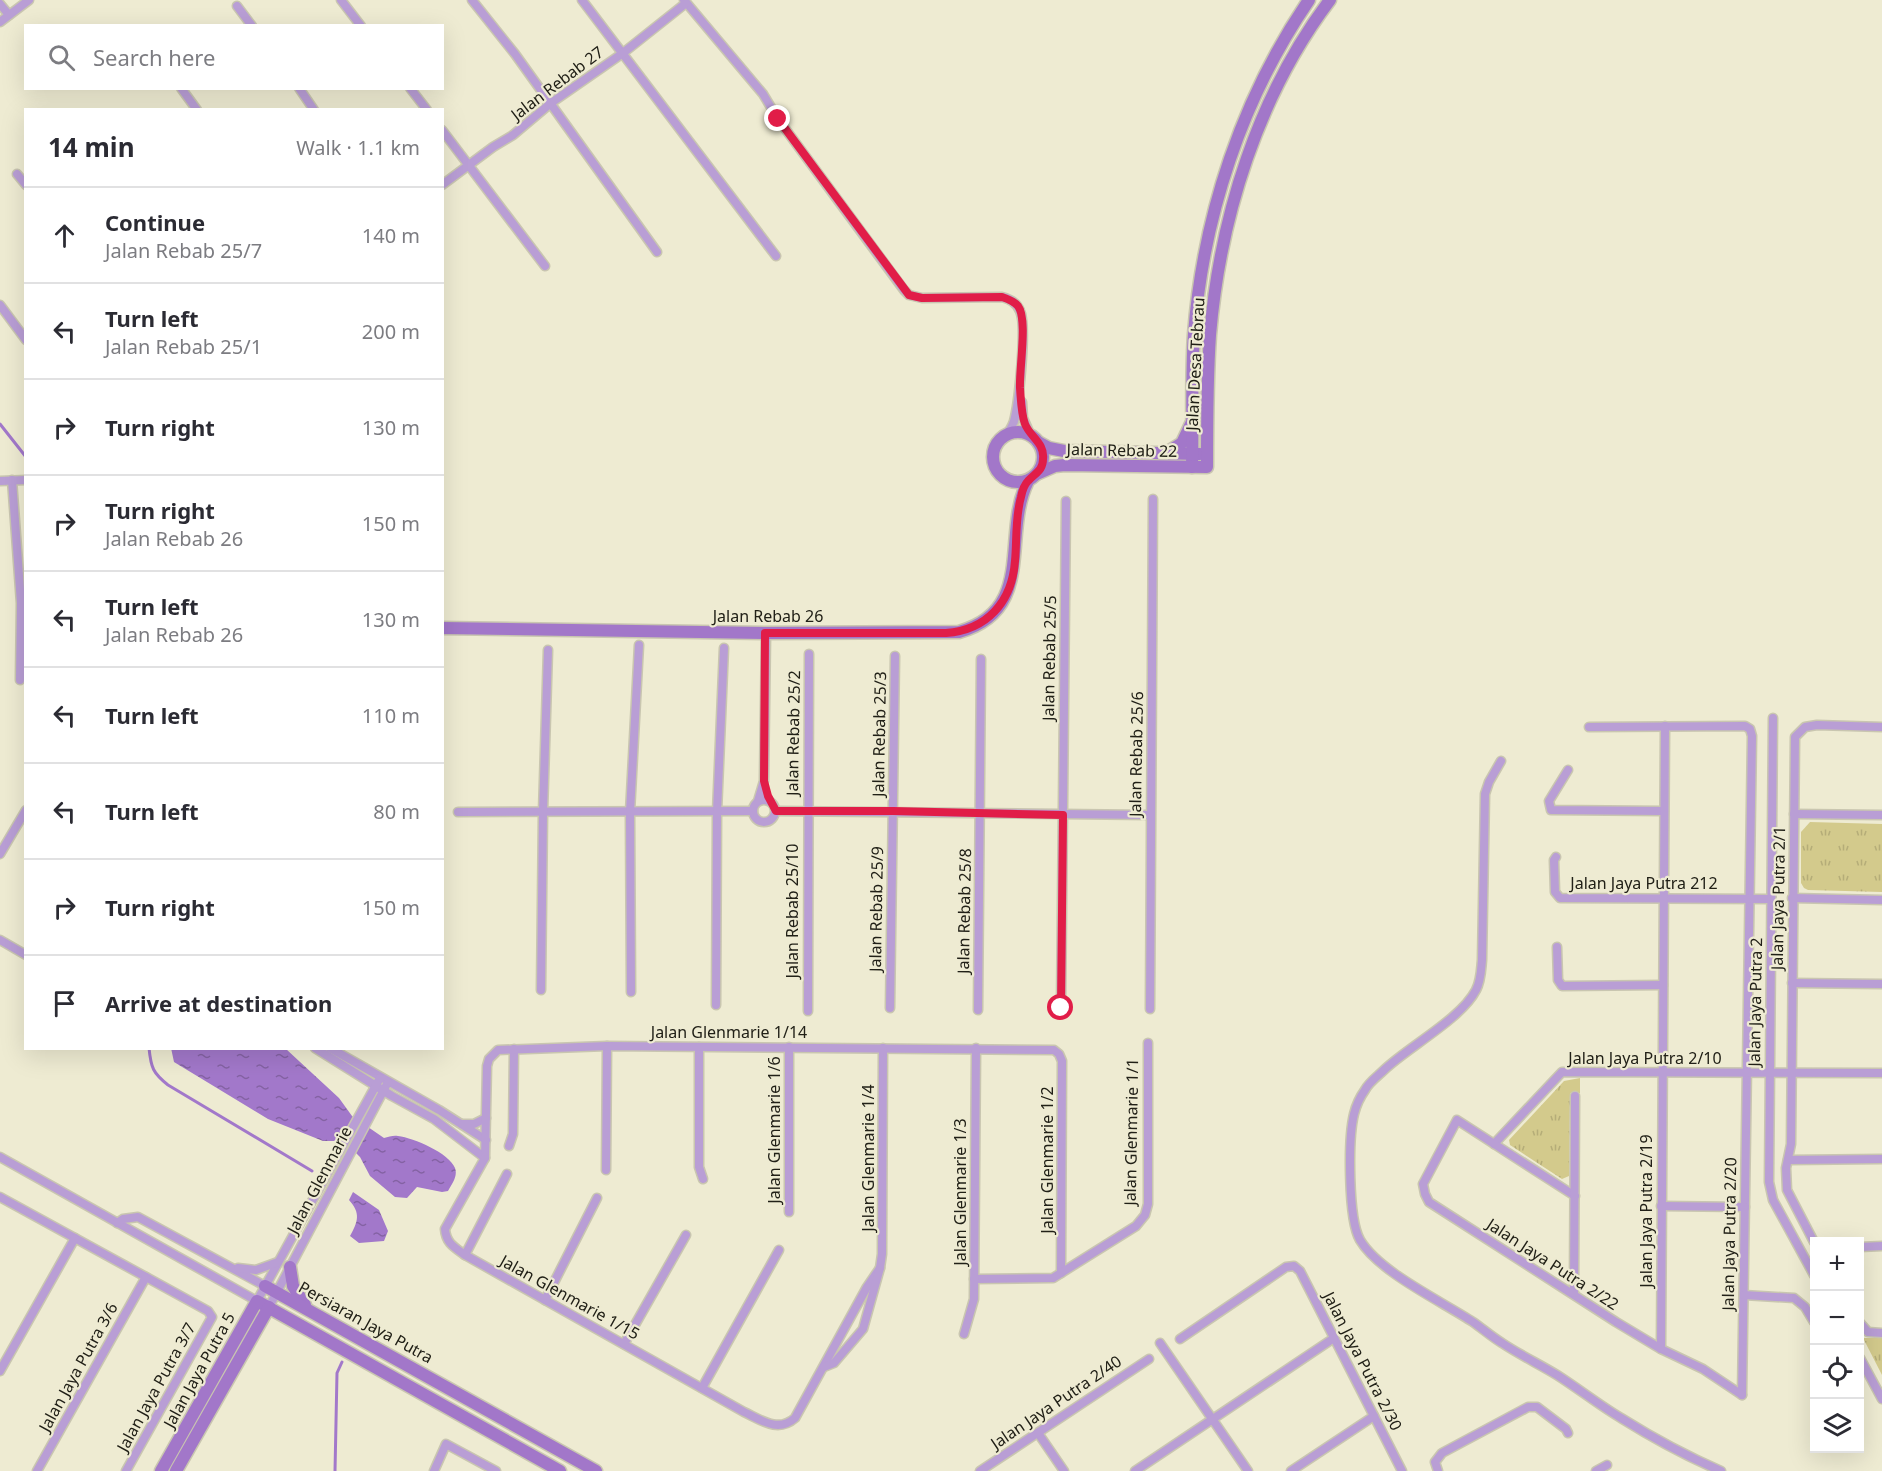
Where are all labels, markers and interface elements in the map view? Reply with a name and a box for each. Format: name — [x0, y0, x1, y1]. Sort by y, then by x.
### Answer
search box — [24, 24, 444, 90]
icon: search — [45, 41, 78, 74]
street label: Jalan Rebab 27 — [505, 41, 608, 126]
text: Search here — [93, 42, 215, 72]
route end — [764, 105, 790, 131]
text: 14 min — [48, 129, 135, 165]
text: Walk · 1.1 km — [296, 134, 420, 161]
text: Continue — [105, 207, 205, 237]
icon: ahead — [48, 219, 81, 252]
text: 140 m — [362, 222, 420, 249]
text: Jalan Rebab 25/7 — [105, 237, 262, 264]
street label: Jalan Desa Tebrau — [1180, 297, 1209, 433]
text: Turn left — [105, 303, 199, 333]
icon: left — [48, 315, 81, 348]
text: 200 m — [362, 318, 420, 345]
text: Jalan Rebab 25/1 — [105, 333, 262, 360]
icon: right — [48, 411, 81, 444]
text: Turn right — [105, 412, 215, 442]
text: 130 m — [362, 414, 420, 441]
street label: Jalan Rebab 22 — [1065, 438, 1177, 462]
text: Turn right — [105, 495, 215, 525]
icon: right — [48, 507, 81, 540]
text: 150 m — [362, 510, 420, 537]
text: Jalan Rebab 26 — [105, 525, 243, 552]
text: Turn left — [105, 591, 199, 621]
street label: Jalan Rebab 25/5 — [1037, 595, 1061, 723]
icon: left — [48, 603, 81, 636]
street label: Jalan Rebab 26 — [711, 605, 823, 627]
text: 130 m — [362, 606, 420, 633]
text: Jalan Rebab 26 — [105, 621, 243, 648]
street label: Jalan Rebab 25/2 — [781, 670, 805, 798]
street label: Jalan Rebab 25/3 — [867, 671, 891, 799]
street label: Jalan Rebab 25/6 — [1124, 691, 1148, 819]
icon: left — [48, 699, 81, 732]
text: Turn left — [105, 700, 199, 730]
text: 110 m — [362, 702, 420, 729]
icon: left — [48, 795, 81, 828]
text: Turn left — [105, 796, 199, 826]
text: 80 m — [373, 798, 420, 825]
street label: Jalan Jaya Putra 2/1 — [1766, 826, 1790, 972]
street label: Jalan Rebab 25/10 — [781, 844, 803, 980]
street label: Jalan Rebab 25/9 — [864, 846, 888, 974]
street label: Jalan Rebab 25/8 — [952, 848, 976, 976]
street label: Jalan Jaya Putra 212 — [1568, 872, 1718, 894]
icon: right — [48, 891, 81, 924]
text: Turn right — [105, 892, 215, 922]
text: 150 m — [362, 894, 420, 921]
street label: Jalan Jaya Putra 2 — [1743, 937, 1767, 1069]
icon: arrive — [48, 987, 81, 1020]
text: Arrive at destination — [105, 988, 332, 1018]
route start — [1047, 994, 1073, 1020]
street label: Jalan Glenmarie 1/14 — [649, 1021, 807, 1043]
street label: Jalan Jaya Putra 2/10 — [1566, 1047, 1722, 1069]
street label: Jalan Glenmarie 1/6 — [763, 1056, 785, 1206]
street label: Jalan Glenmarie 1/1 — [1119, 1058, 1143, 1208]
street label: Jalan Glenmarie 1/4 — [857, 1084, 879, 1234]
street label: Jalan Glenmarie 1/2 — [1036, 1086, 1058, 1236]
street label: Jalan Glenmarie 1/3 — [949, 1118, 971, 1268]
street label: Jalan Glenmarie — [280, 1122, 357, 1239]
street label: Jalan Jaya Putra 2/19 — [1635, 1134, 1657, 1290]
street label: Jalan Jaya Putra 2/20 — [1717, 1157, 1741, 1313]
street label: Jalan Jaya Putra 2/22 — [1481, 1212, 1623, 1315]
map controls — [1810, 1237, 1864, 1453]
button: + — [1810, 1237, 1864, 1291]
street label: Jalan Glenmarie 1/15 — [494, 1248, 644, 1345]
street label: Persiaran Jaya Putra — [295, 1276, 437, 1368]
street label: Jalan Jaya Putra 2/30 — [1317, 1286, 1408, 1434]
button: − — [1810, 1291, 1864, 1345]
street label: Jalan Jaya Putra 3/6 — [32, 1299, 123, 1437]
street label: Jalan Jaya Putra 5 — [157, 1308, 240, 1434]
street label: Jalan Jaya Putra 3/7 — [110, 1319, 201, 1457]
button: locate — [1810, 1345, 1864, 1399]
street label: Jalan Jaya Putra 2/40 — [985, 1350, 1126, 1455]
button: layers — [1810, 1399, 1864, 1453]

